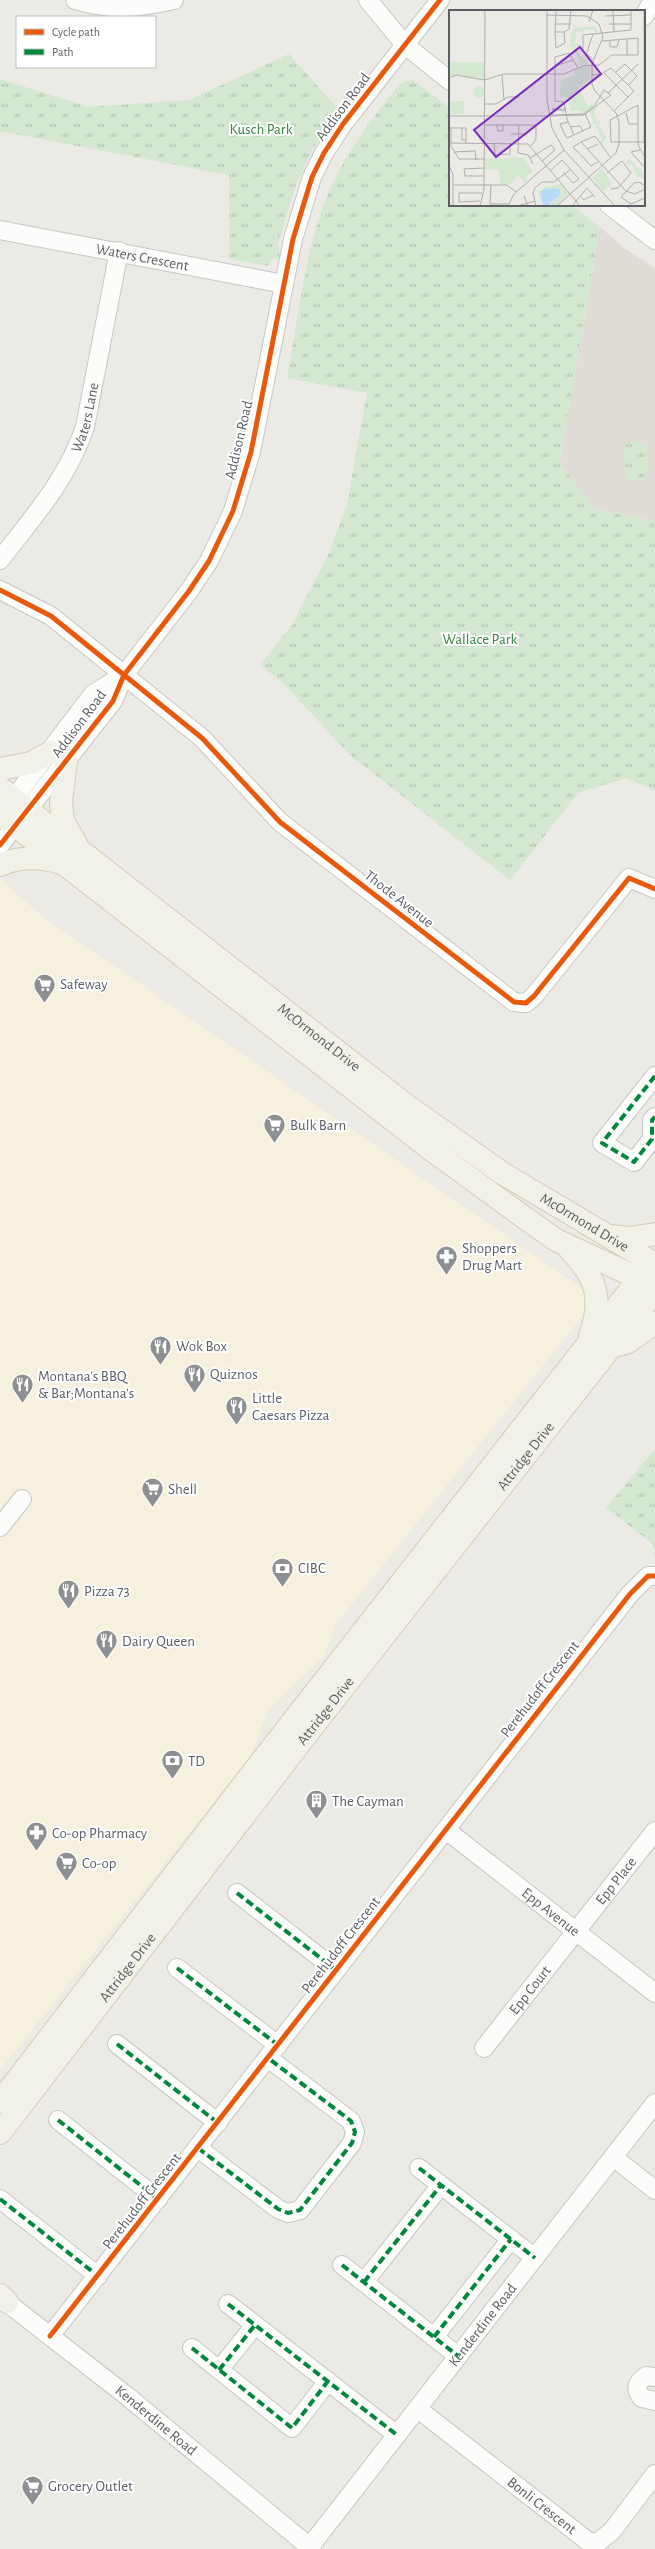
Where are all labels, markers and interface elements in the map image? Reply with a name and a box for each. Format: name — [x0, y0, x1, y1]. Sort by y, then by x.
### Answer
inset map — [449, 10, 645, 206]
legend — [16, 16, 156, 68]
text: Cycle path — [52, 26, 100, 39]
text: Path — [52, 46, 74, 58]
street label: Addison Road — [313, 70, 373, 144]
park label: Kusch Park — [229, 122, 293, 137]
street label: Waters Crescent — [95, 241, 190, 273]
street label: Waters Lane — [68, 381, 101, 455]
street label: Addison Road — [223, 399, 255, 481]
park label: Wallace Park — [443, 632, 518, 647]
street label: Addison Road — [49, 687, 109, 761]
street label: Thode Avenue — [362, 867, 436, 931]
supermarket icon: Safeway — [32, 971, 58, 1004]
place label: Safeway — [60, 977, 108, 992]
street label: McOrmond Drive — [275, 1000, 363, 1074]
supermarket icon: Bulk Barn — [262, 1112, 288, 1145]
place label: Bulk Barn — [290, 1118, 346, 1133]
street label: McOrmond Drive — [538, 1190, 632, 1254]
place label: Shoppers Drug Mart — [462, 1241, 522, 1273]
pharmacy icon: Shoppers Drug Mart — [434, 1244, 460, 1277]
restaurant icon: Wok Box — [147, 1333, 173, 1366]
place label: Wok Box — [176, 1339, 227, 1354]
restaurant icon: Quiznos — [182, 1361, 208, 1394]
place label: Quiznos — [210, 1367, 258, 1382]
place label: Montana's BBQ & Bar;Montana's — [38, 1369, 134, 1401]
restaurant icon: Montana's BBQ & Bar;Montana's — [10, 1372, 36, 1405]
place label: Little Caesars Pizza — [252, 1391, 330, 1423]
restaurant icon: Little Caesars Pizza — [223, 1394, 249, 1427]
street label: Attridge Drive — [494, 1419, 557, 1493]
supermarket icon: Shell — [140, 1476, 166, 1509]
place label: Shell — [168, 1482, 197, 1497]
bank icon: CIBC — [269, 1555, 295, 1588]
place label: CIBC — [298, 1561, 326, 1576]
restaurant icon: Pizza 73 — [55, 1578, 81, 1611]
place label: Pizza 73 — [84, 1584, 130, 1599]
restaurant icon: Dairy Queen — [94, 1628, 120, 1661]
place label: Dairy Queen — [122, 1634, 195, 1649]
street label: Perehudoff Crescent — [498, 1638, 582, 1740]
street label: Attridge Drive — [294, 1674, 357, 1748]
bank icon: TD — [160, 1748, 186, 1781]
place label: TD — [188, 1754, 205, 1769]
building icon: The Cayman — [303, 1788, 329, 1821]
place label: The Cayman — [332, 1794, 404, 1809]
pharmacy icon: Co-op Pharmacy — [23, 1820, 49, 1853]
place label: Co-op Pharmacy — [52, 1826, 148, 1841]
supermarket icon: Co-op — [53, 1850, 79, 1883]
street label: Epp Place — [593, 1854, 639, 1907]
place label: Co-op — [82, 1856, 116, 1871]
street label: Epp Avenue — [519, 1885, 583, 1939]
street label: Perehudoff Crescent — [299, 1894, 383, 1996]
street label: Attridge Drive — [96, 1930, 159, 2005]
street label: Epp Court — [506, 1963, 553, 2017]
street label: Perehudoff Crescent — [100, 2150, 184, 2252]
street label: Kenderdine Road — [446, 2280, 519, 2369]
street label: Kenderdine Road — [113, 2383, 200, 2458]
supermarket icon: Grocery Outlet — [20, 2473, 46, 2506]
street label: Bonli Crescent — [505, 2474, 579, 2537]
place label: Grocery Outlet — [48, 2479, 133, 2494]

